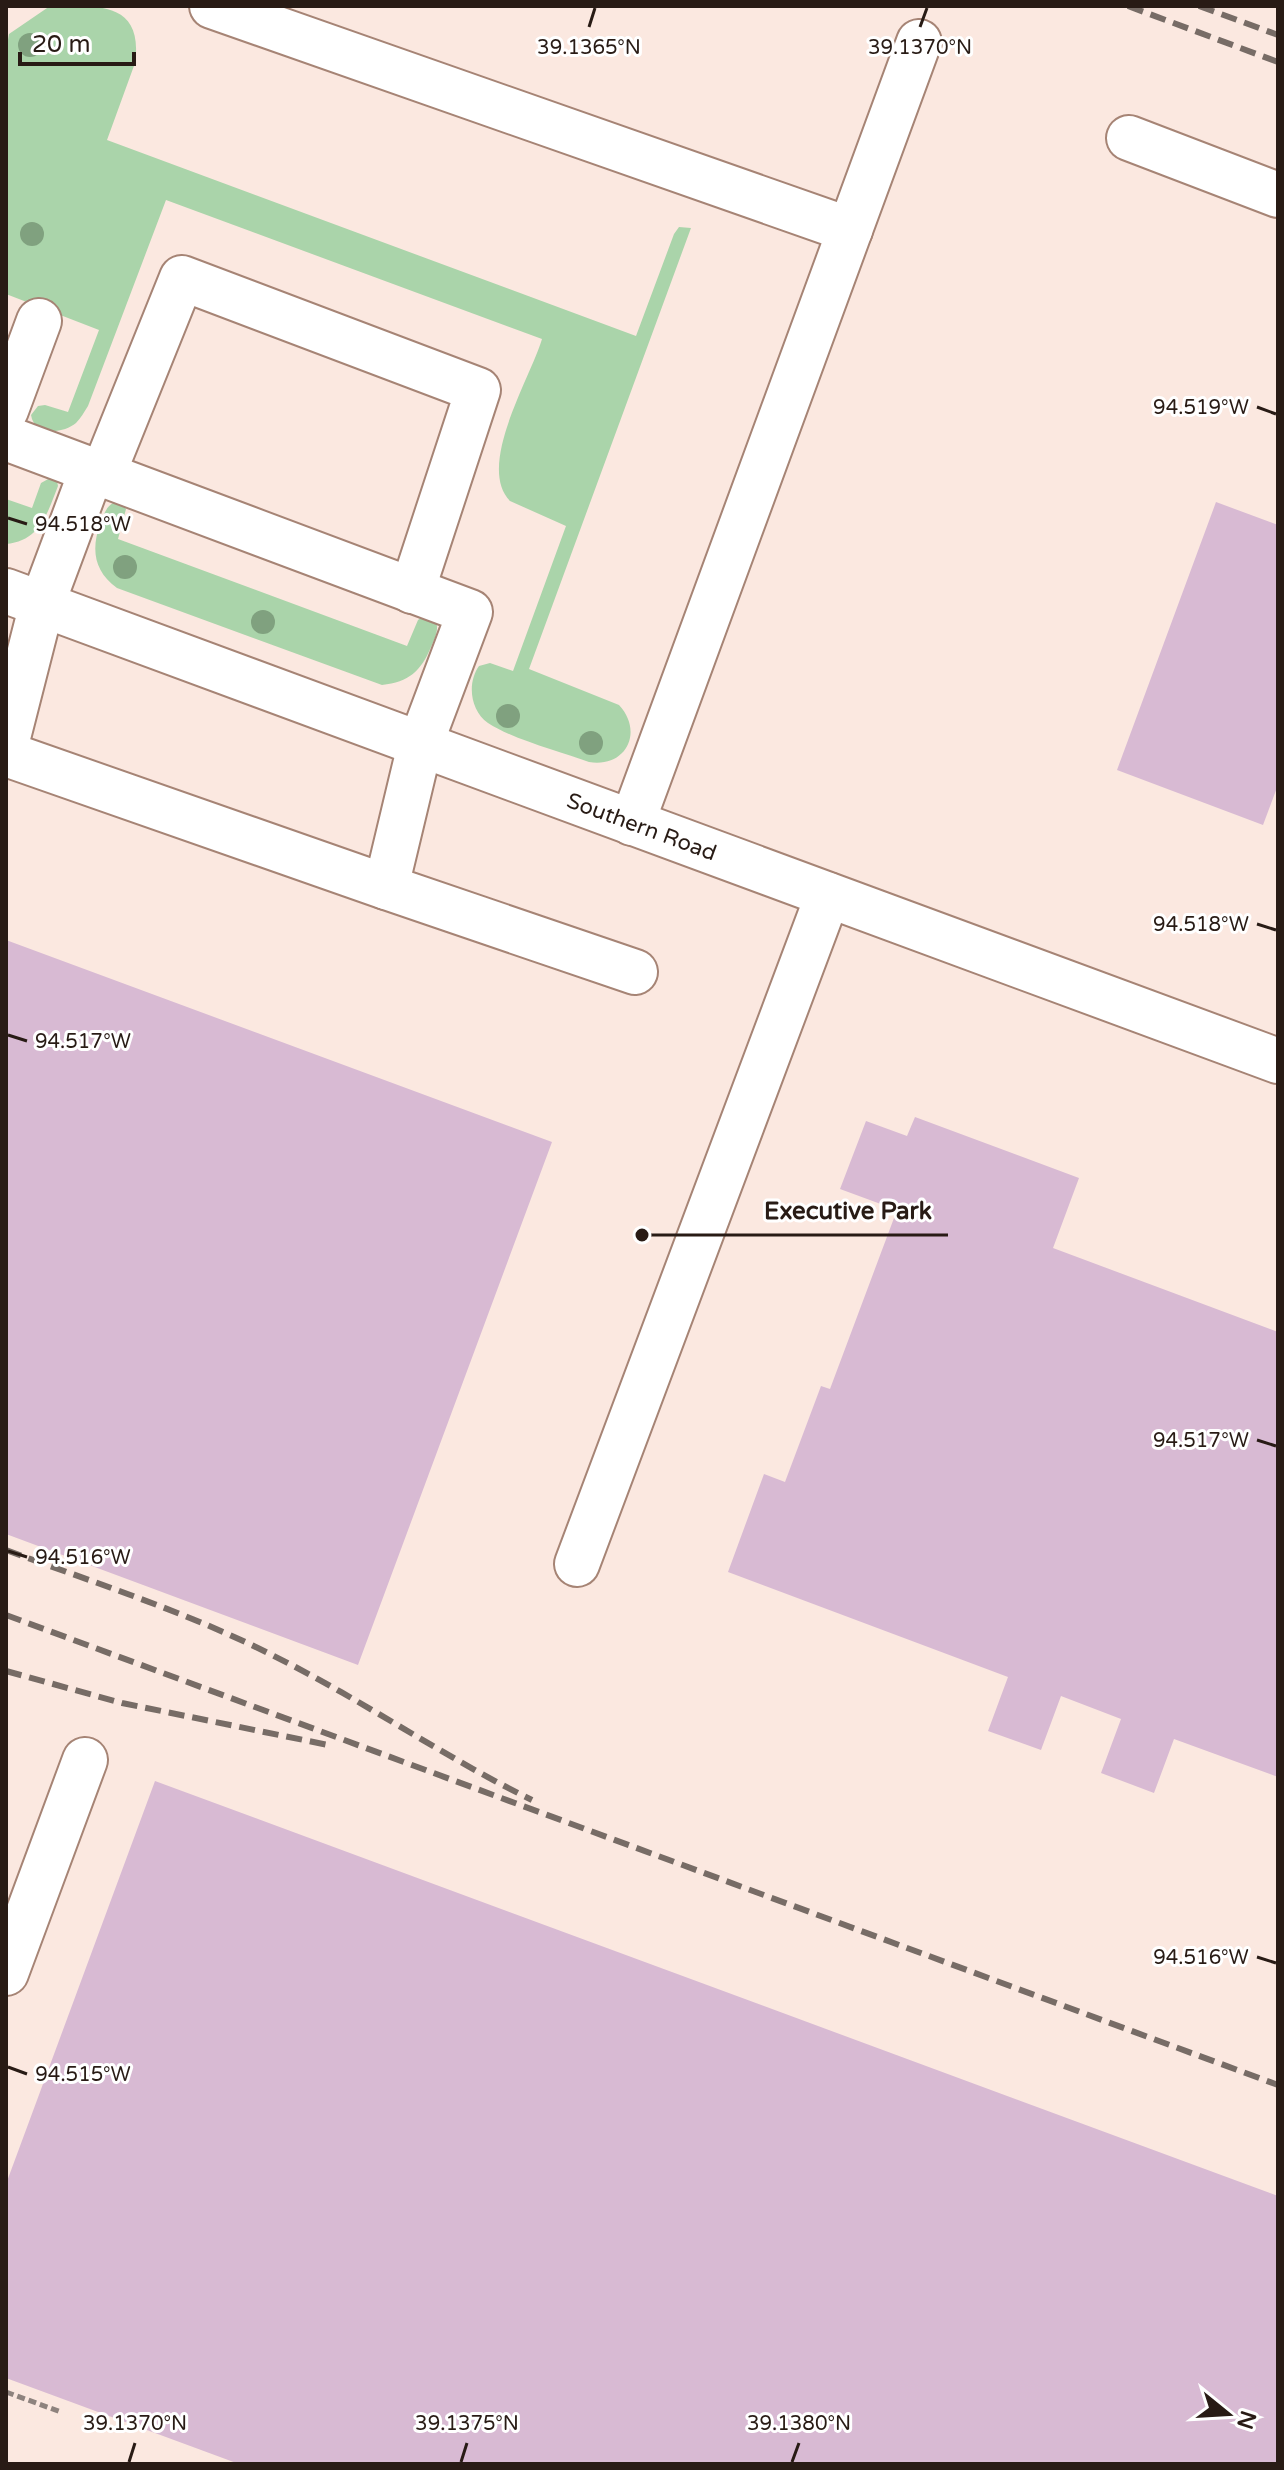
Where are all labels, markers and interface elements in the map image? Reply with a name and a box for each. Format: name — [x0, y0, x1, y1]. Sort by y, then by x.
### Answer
scale bar — [20, 16, 134, 66]
text: 20 m — [32, 30, 90, 59]
text: 39.1365°N — [537, 36, 641, 60]
text: 39.1370°N — [868, 36, 972, 60]
text: 94.519°W — [1153, 396, 1249, 420]
text: 94.518°W — [35, 513, 131, 537]
street label: Southern Road — [563, 787, 720, 866]
text: 94.518°W — [1153, 913, 1249, 937]
text: 94.517°W — [35, 1030, 131, 1054]
callout: Executive Park — [748, 1187, 948, 1235]
text: Executive Park — [764, 1197, 932, 1226]
text: 94.517°W — [1153, 1429, 1249, 1453]
text: 94.516°W — [35, 1546, 131, 1570]
text: 94.516°W — [1153, 1946, 1249, 1970]
text: 94.515°W — [35, 2063, 131, 2087]
north arrow — [1188, 2374, 1268, 2454]
text: N — [1231, 2407, 1261, 2432]
text: 39.1370°N — [83, 2412, 187, 2436]
text: 39.1375°N — [415, 2412, 519, 2436]
text: 39.1380°N — [747, 2412, 851, 2436]

